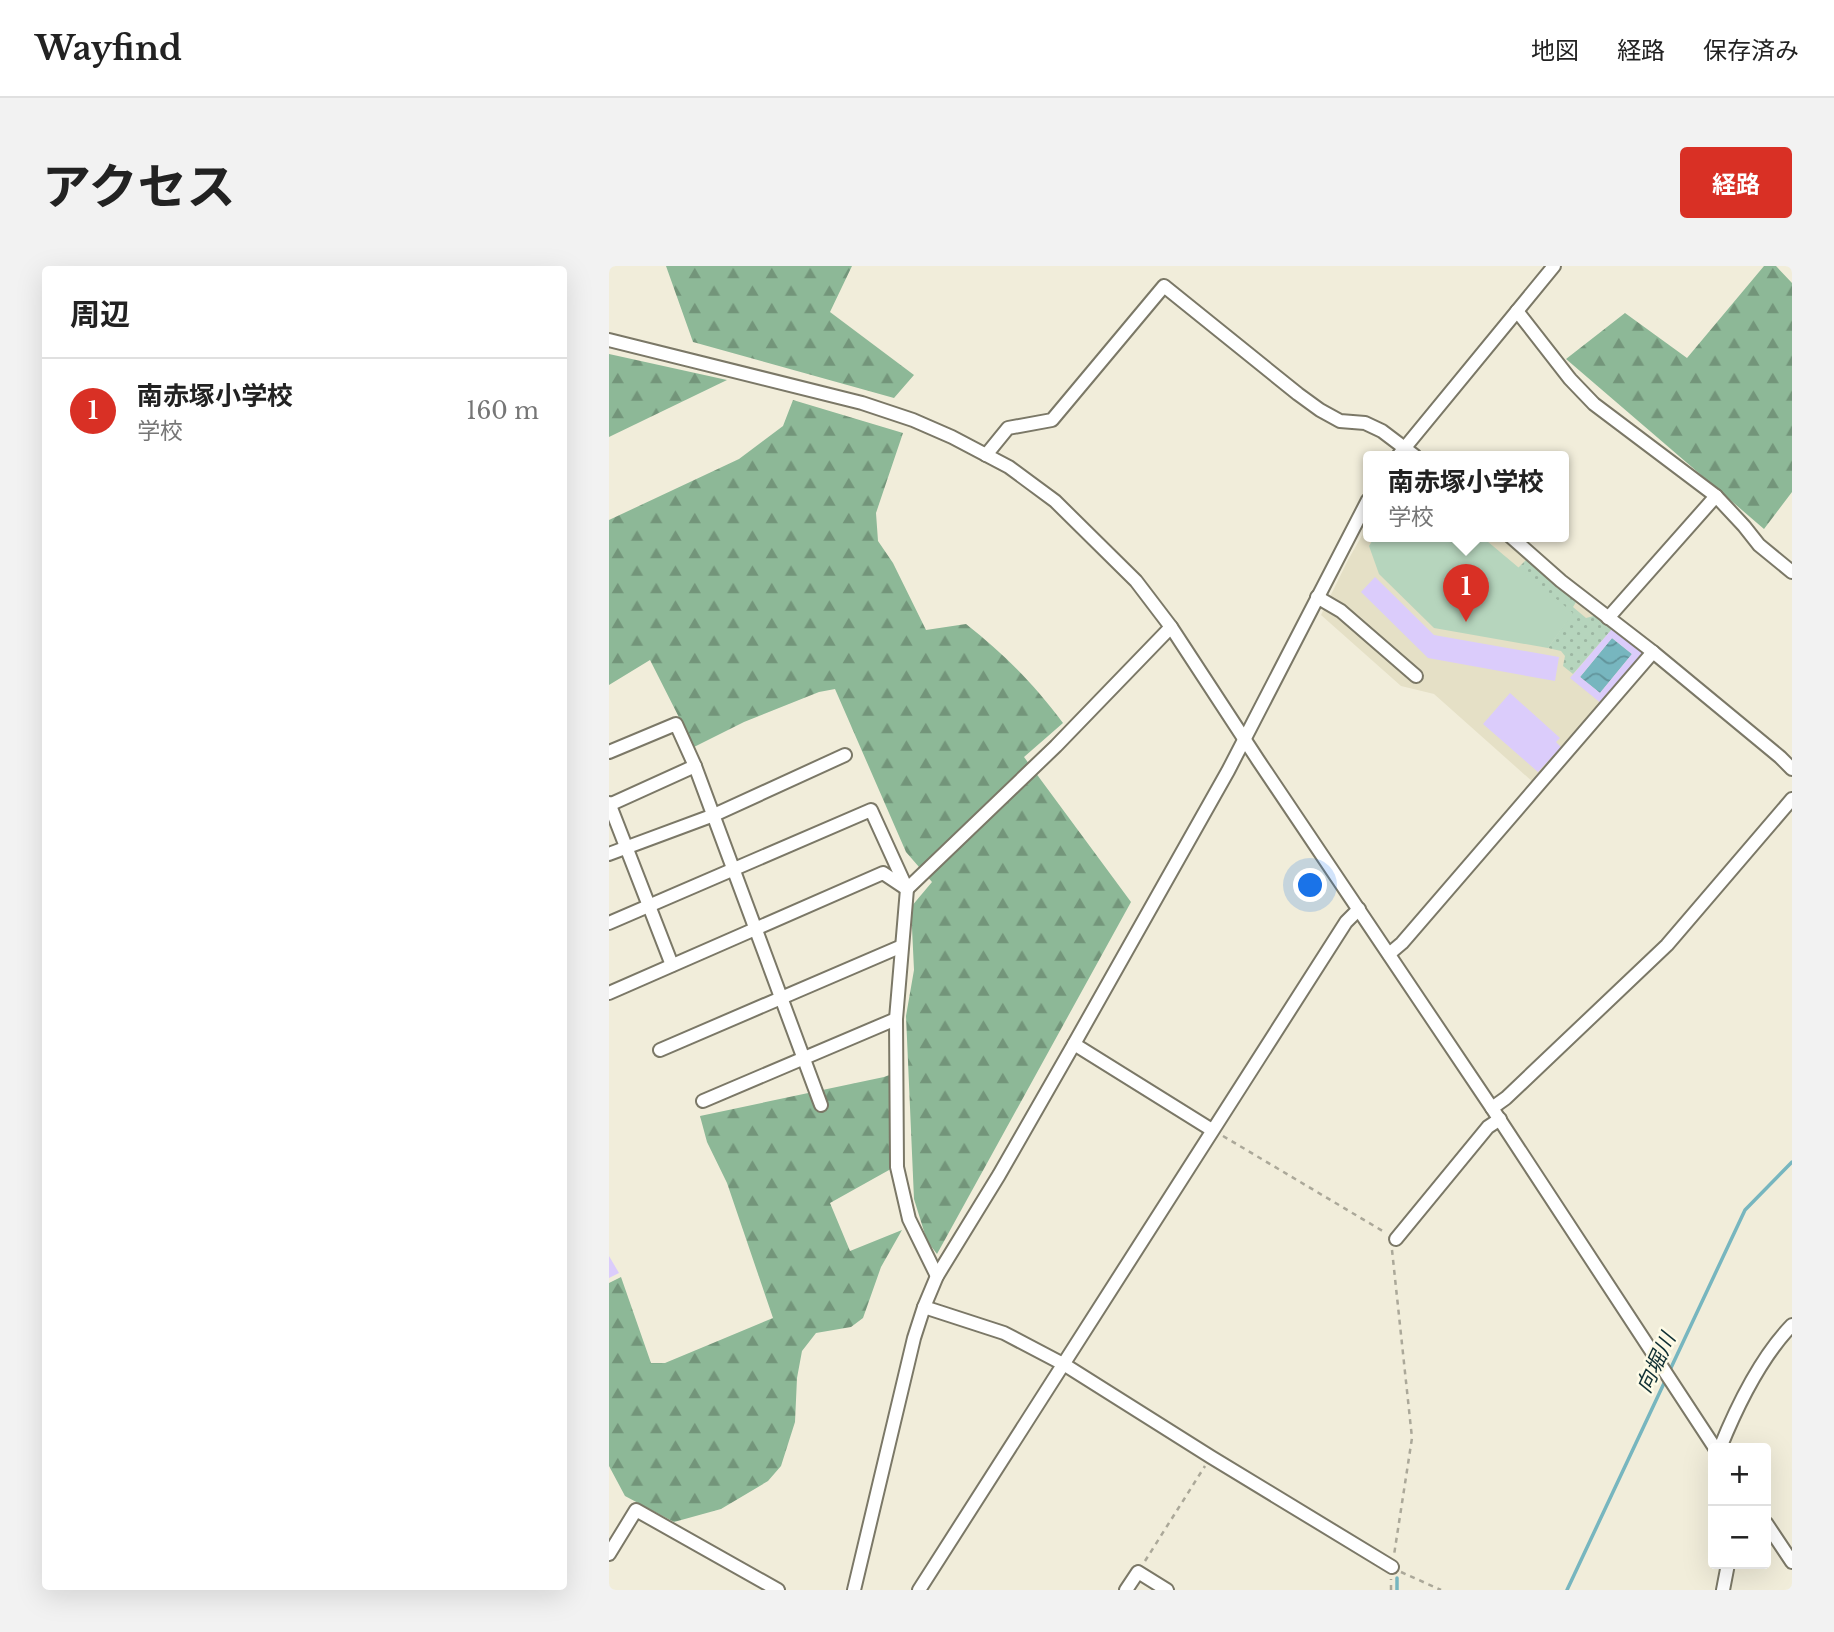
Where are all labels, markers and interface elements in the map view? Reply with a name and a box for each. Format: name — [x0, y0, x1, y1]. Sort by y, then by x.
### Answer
text: Wayfind — [35, 28, 182, 69]
text: 地図 — [1531, 36, 1579, 65]
text: 経路 — [1617, 36, 1665, 65]
text: 保存済み — [1703, 36, 1799, 65]
button: 経路 — [1680, 147, 1792, 218]
text: アクセス — [42, 156, 236, 217]
text: 周辺 — [70, 296, 130, 333]
text: 南赤塚小学校 — [137, 380, 293, 412]
text: 1 — [88, 397, 98, 425]
text: 160 m — [466, 397, 539, 425]
text: 学校 — [137, 417, 183, 445]
popup — [1363, 451, 1569, 542]
text: 南赤塚小学校 — [1388, 466, 1544, 498]
text: 学校 — [1388, 503, 1434, 531]
pin: 1 — [1443, 564, 1489, 622]
your location — [1293, 868, 1327, 902]
water label: 向堀川 — [1631, 1327, 1682, 1397]
map controls — [1708, 1443, 1771, 1569]
button: + — [1708, 1443, 1771, 1506]
button: − — [1708, 1506, 1771, 1569]

